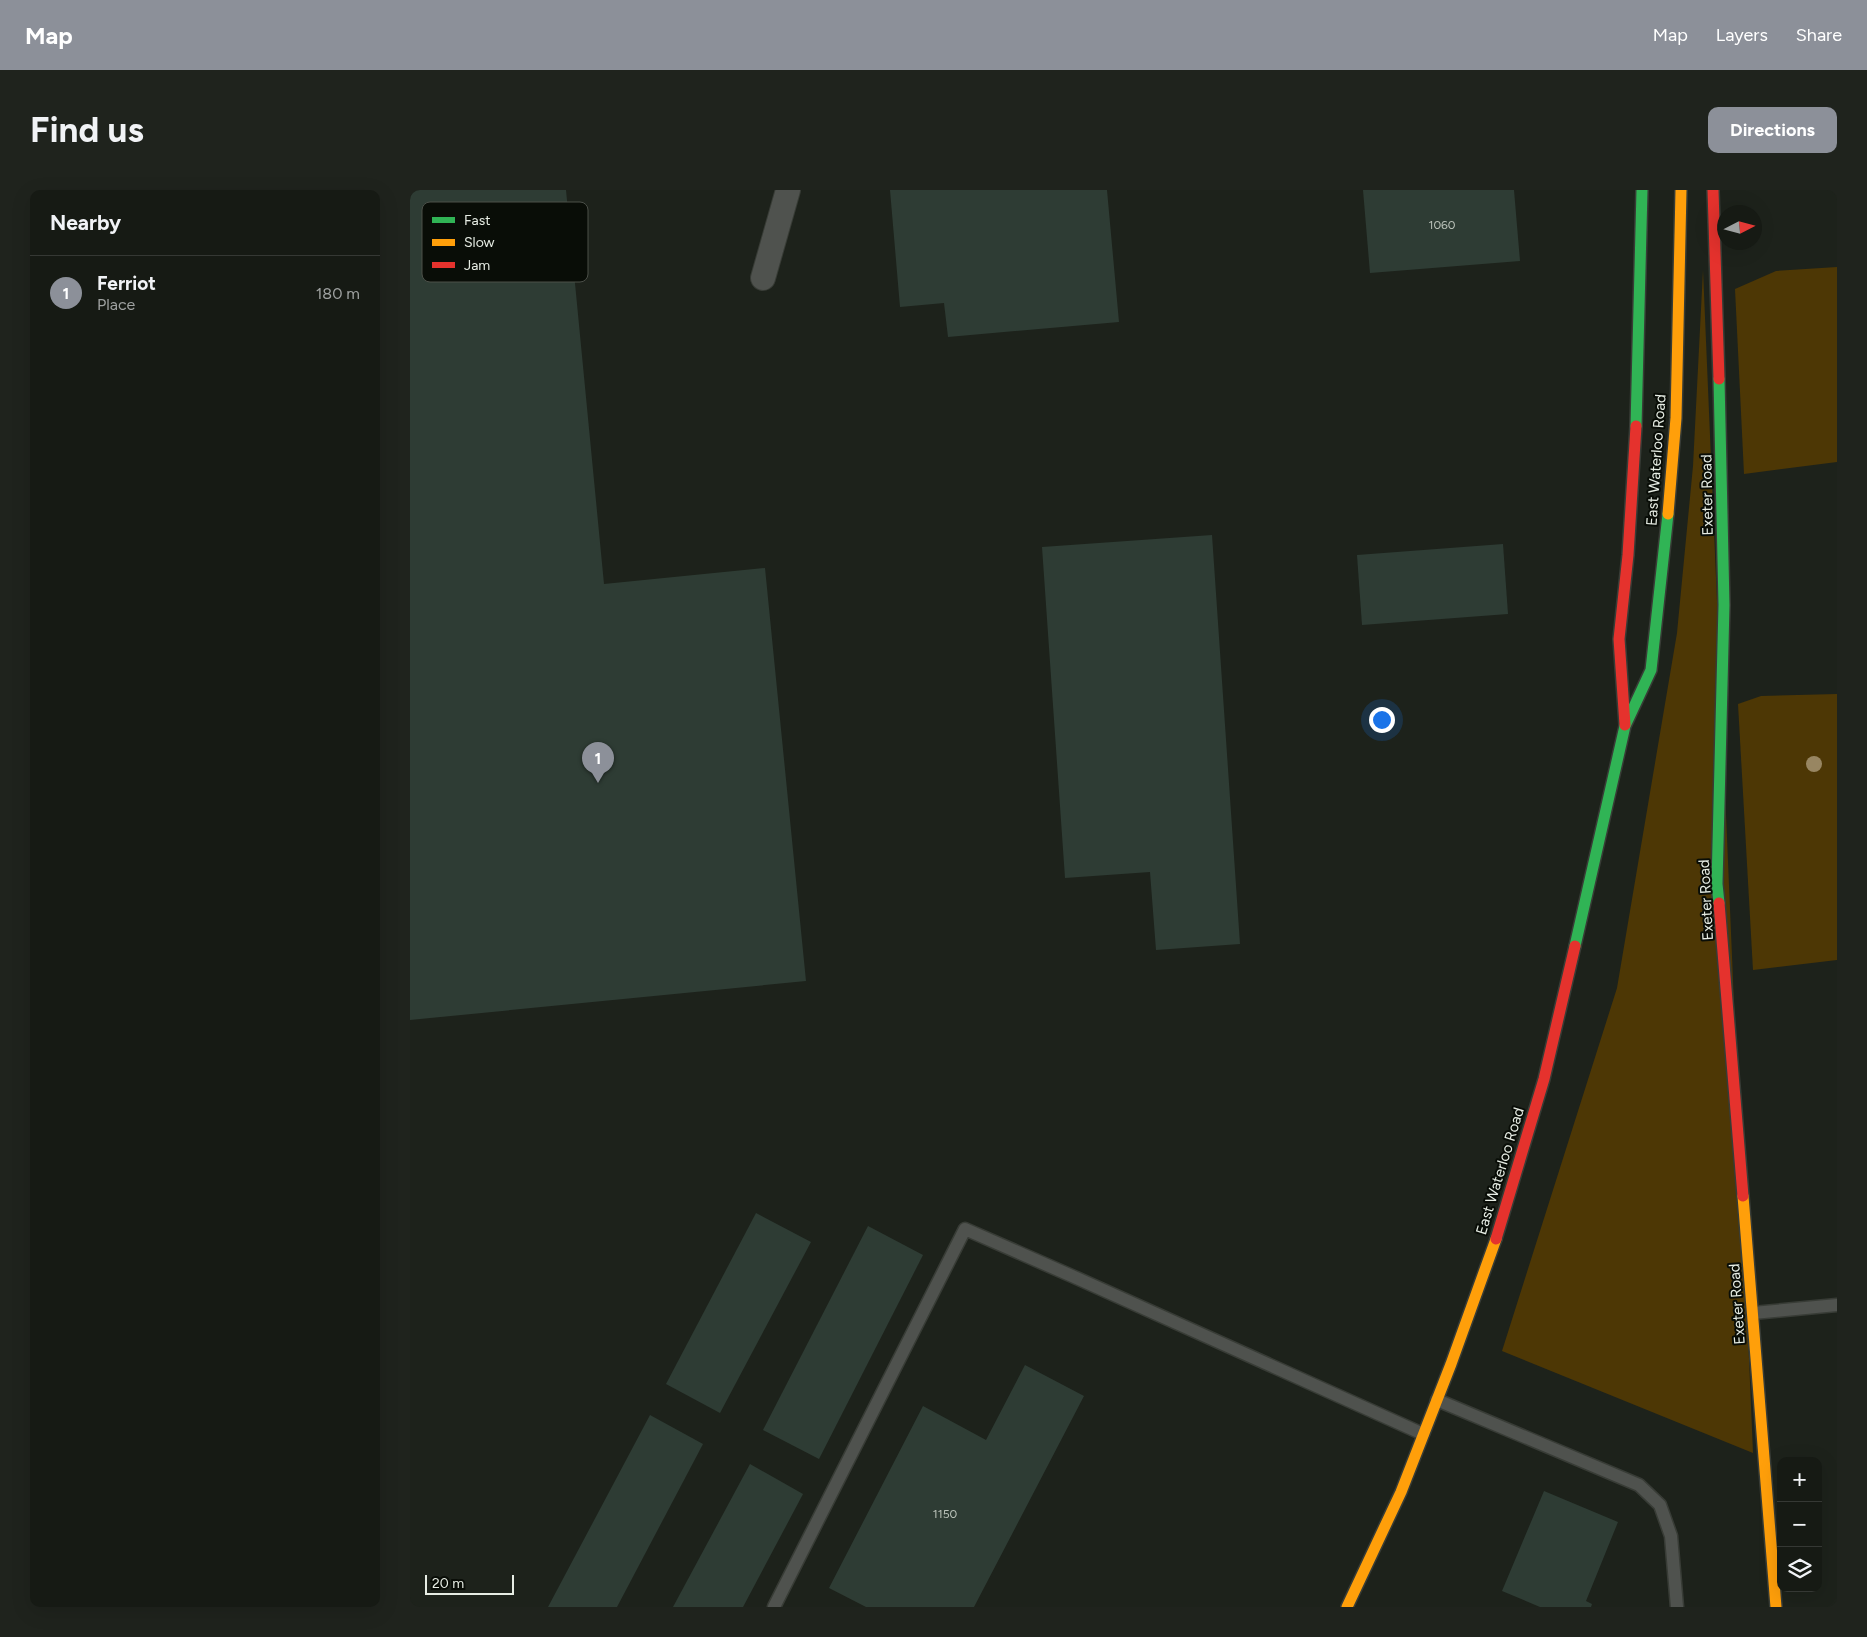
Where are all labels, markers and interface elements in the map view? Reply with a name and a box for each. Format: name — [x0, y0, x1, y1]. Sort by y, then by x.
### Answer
text: Map — [25, 21, 73, 50]
text: Map — [1653, 24, 1688, 46]
text: Layers — [1716, 24, 1768, 46]
text: Share — [1796, 24, 1842, 46]
button: Directions — [1708, 107, 1837, 153]
text: Find us — [30, 109, 144, 151]
legend — [422, 202, 588, 282]
north arrow — [1717, 205, 1762, 250]
text: Nearby — [50, 210, 121, 235]
text: Fast — [464, 212, 490, 229]
house number: 1060 — [1428, 218, 1456, 232]
text: Slow — [464, 234, 495, 251]
text: Jam — [464, 257, 490, 274]
text: Ferriot — [97, 272, 156, 295]
text: 1 — [63, 284, 69, 303]
text: 180 m — [316, 284, 360, 303]
text: Place — [97, 295, 135, 314]
street label: East Waterloo Road — [1642, 393, 1670, 527]
street label: Exeter Road — [1697, 454, 1717, 536]
your location — [1369, 707, 1395, 733]
pin: 1 — [582, 742, 614, 783]
street label: Exeter Road — [1695, 859, 1717, 941]
street label: East Waterloo Road — [1472, 1105, 1528, 1237]
street label: Exeter Road — [1725, 1263, 1749, 1345]
map controls — [1777, 1457, 1822, 1592]
button: + — [1777, 1457, 1822, 1502]
button: − — [1777, 1502, 1822, 1547]
house number: 1150 — [933, 1507, 958, 1521]
button: layers — [1777, 1547, 1822, 1592]
scale bar — [425, 1572, 514, 1595]
text: 20 m — [432, 1575, 464, 1592]

